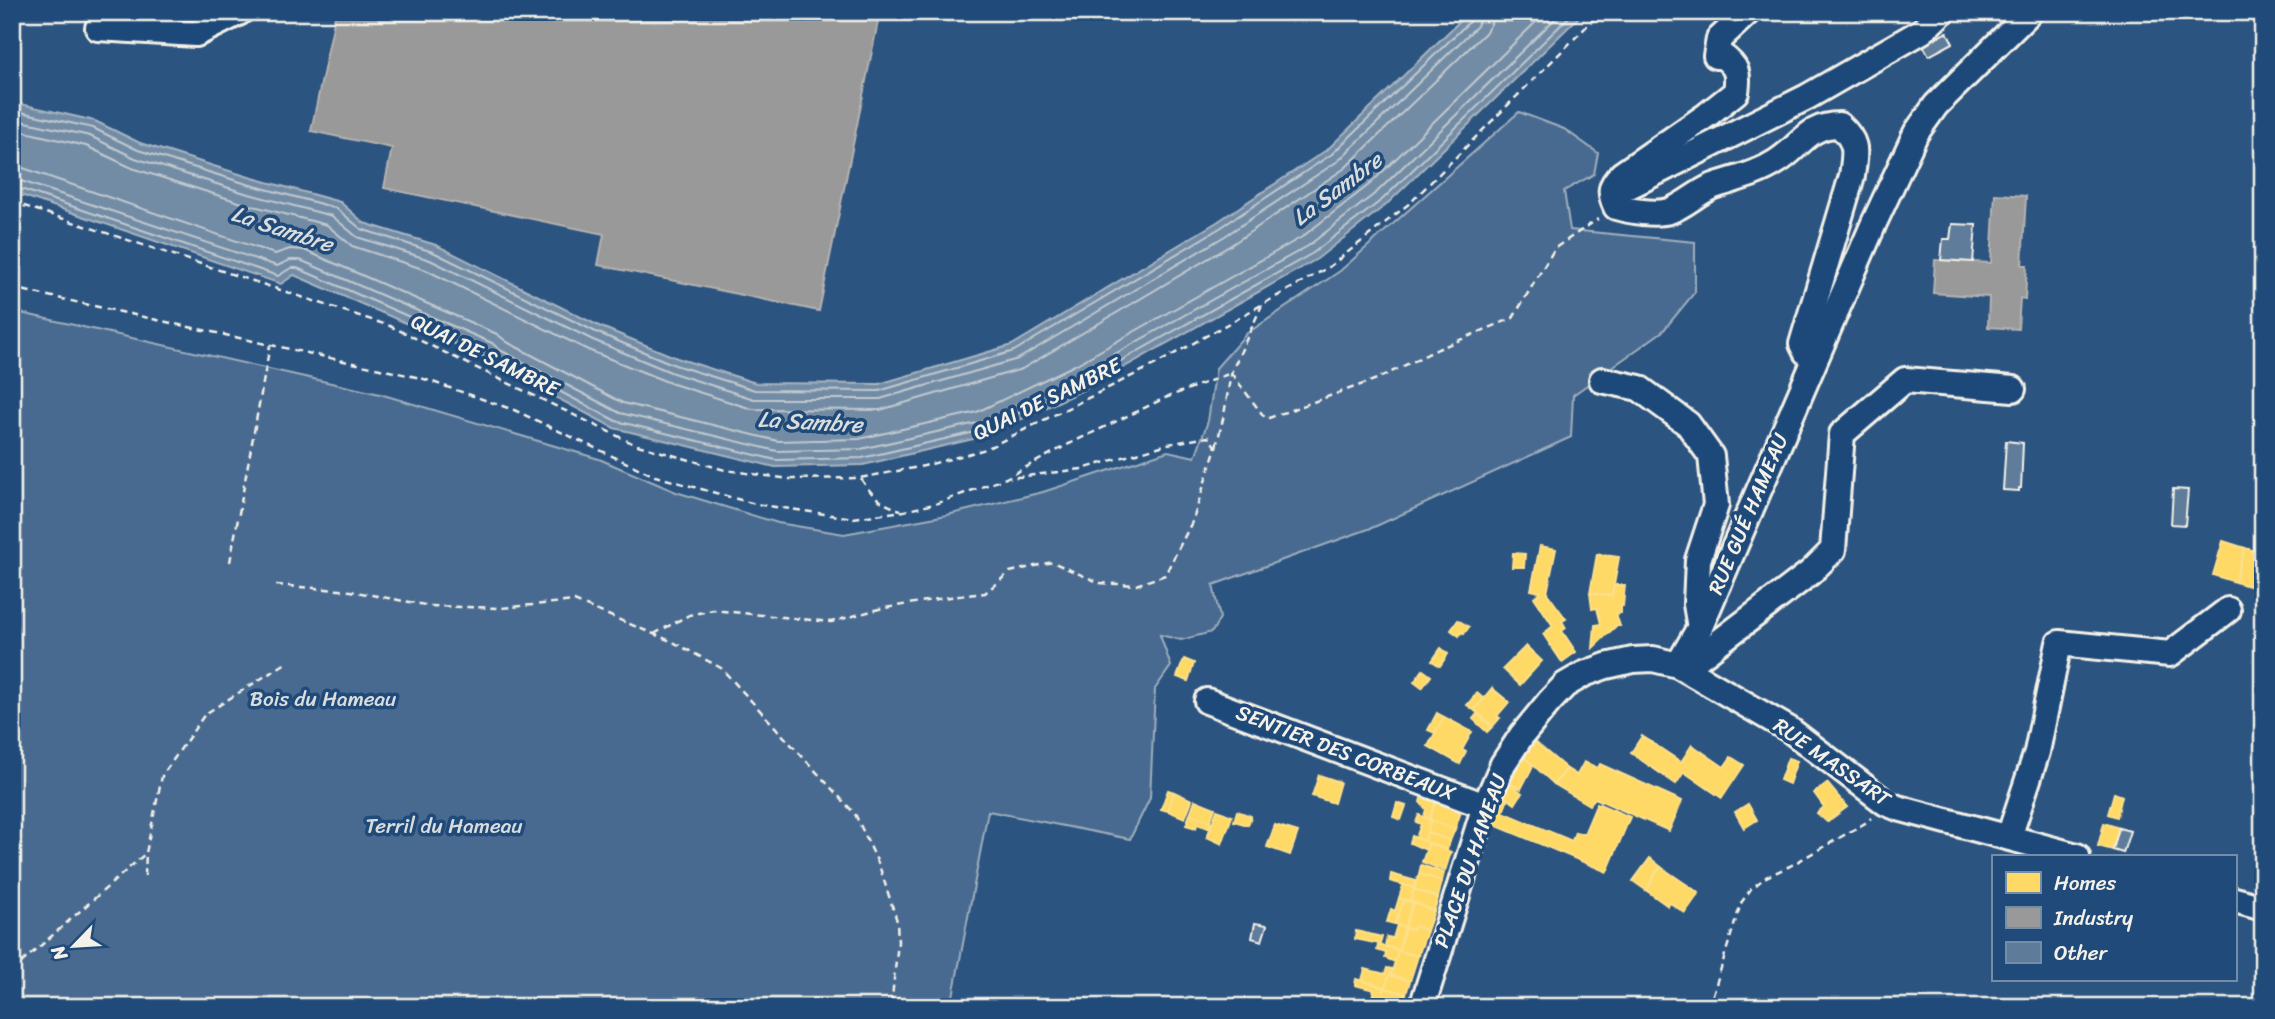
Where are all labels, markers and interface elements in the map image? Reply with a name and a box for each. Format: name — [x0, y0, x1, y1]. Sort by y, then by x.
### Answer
water label: La Sambre — [1283, 140, 1393, 237]
water label: La Sambre — [226, 193, 340, 265]
street label: QUAI DE SAMBRE — [404, 303, 567, 408]
street label: QUAI DE SAMBRE — [966, 346, 1129, 451]
water label: La Sambre — [757, 399, 865, 445]
street label: RUE GUÉ HAMEAU — [1697, 426, 1800, 601]
park label: Bois du Hameau — [250, 680, 397, 718]
street label: SENTIER DES CORBEAUX — [1230, 693, 1462, 813]
street label: RUE MASSART — [1765, 707, 1900, 818]
street label: PLACE DU HAMEAU — [1422, 768, 1518, 953]
park label: Terril du Hameau — [366, 807, 523, 845]
legend — [1992, 855, 2236, 981]
text: Homes — [2054, 864, 2116, 902]
text: Industry — [2053, 899, 2133, 937]
north arrow — [38, 911, 108, 981]
text: Other — [2054, 934, 2109, 972]
text: N — [41, 939, 77, 967]

